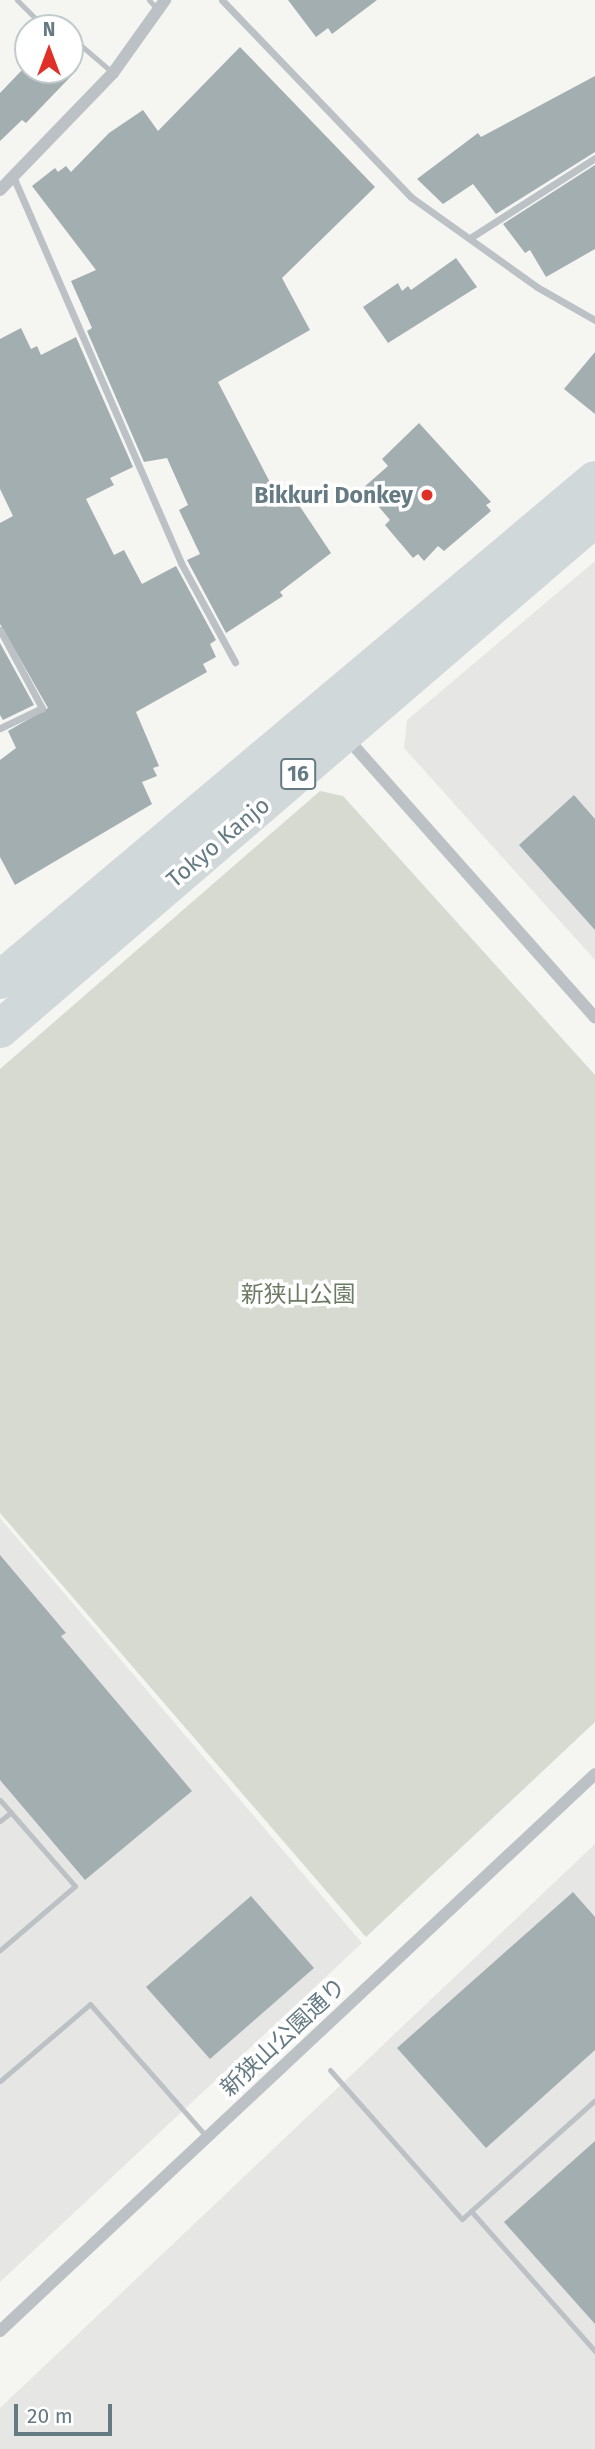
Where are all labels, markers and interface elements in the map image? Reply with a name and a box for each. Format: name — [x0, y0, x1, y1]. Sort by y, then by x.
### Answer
north arrow — [14, 14, 84, 84]
text: N — [43, 18, 55, 41]
place label: Bikkuri Donkey — [254, 481, 413, 509]
marker: Bikkuri Donkey — [419, 487, 435, 503]
road number: 16 — [279, 756, 317, 792]
street label: Tokyo Kanjo — [161, 791, 275, 893]
park label: 新狭山公園 — [241, 1280, 355, 1308]
street label: 新狭山公園通り — [215, 1972, 351, 2102]
scale bar — [18, 2390, 116, 2434]
text: 20 m — [27, 2403, 73, 2429]

